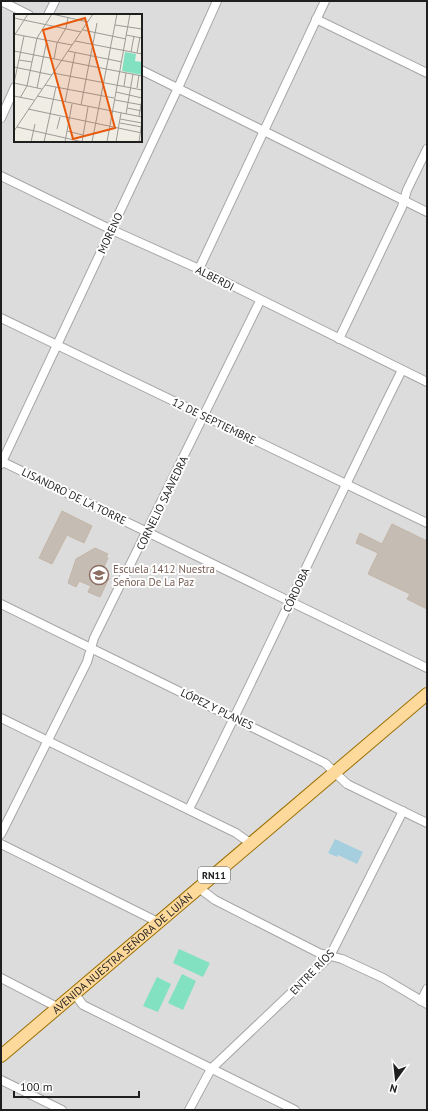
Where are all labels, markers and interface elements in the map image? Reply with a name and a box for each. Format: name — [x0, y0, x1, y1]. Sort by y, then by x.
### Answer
inset map — [14, 14, 142, 142]
street label: MORENO — [94, 210, 126, 256]
street label: ALBERDI — [193, 262, 237, 294]
street label: 12 DE SEPTIEMBRE — [170, 395, 258, 447]
street label: CORNELIO SAAVEDRA — [133, 453, 191, 552]
street label: LISANDRO DE LA TORRE — [19, 465, 129, 527]
place label: Escuela 1412 Nuestra Señora De La Paz — [113, 562, 215, 589]
school or university icon: Escuela 1412 Nuestra Señora De La Paz — [88, 564, 110, 586]
street label: CÓRDOBA — [280, 565, 313, 615]
street label: LÓPEZ Y PLANES — [178, 685, 256, 733]
road number: RN11 — [198, 867, 230, 883]
street label: AVENIDA NUESTRA SEÑORA DE LUJÁN — [49, 889, 195, 1017]
street label: ENTRE RÍOS — [287, 946, 337, 998]
north arrow — [376, 1059, 416, 1099]
scale bar — [14, 1073, 139, 1099]
text: 100 m — [20, 1079, 53, 1094]
text: N — [388, 1081, 399, 1096]

